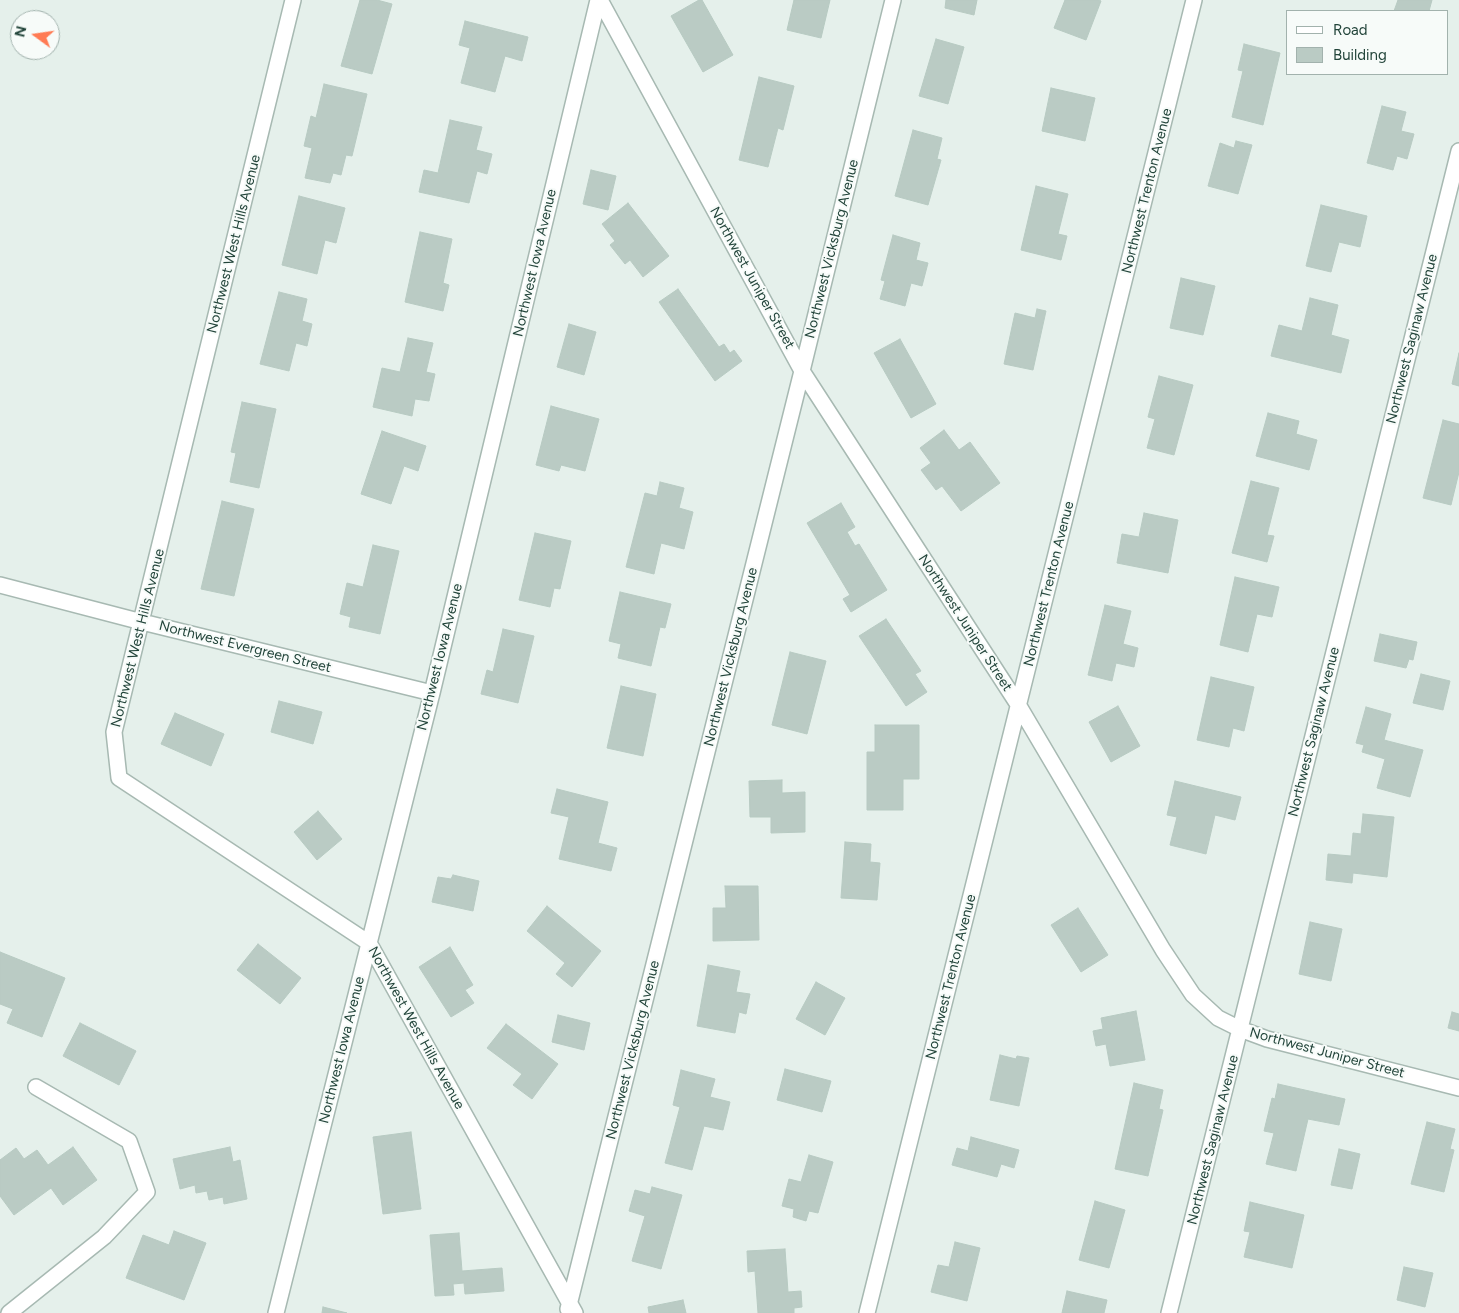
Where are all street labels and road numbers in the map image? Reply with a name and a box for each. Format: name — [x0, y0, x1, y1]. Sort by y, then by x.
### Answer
street label: Northwest Trenton Avenue — [1118, 107, 1176, 275]
street label: Northwest West Hills Avenue — [204, 153, 264, 335]
street label: Northwest Vicksburg Avenue — [802, 158, 862, 340]
street label: Northwest Iowa Avenue — [510, 188, 560, 338]
street label: Northwest Juniper Street — [706, 204, 798, 352]
street label: Northwest Saginaw Avenue — [1383, 252, 1441, 426]
street label: Northwest Trenton Avenue — [1020, 500, 1078, 668]
street label: Northwest West Hills Avenue — [108, 547, 168, 729]
street label: Northwest Juniper Street — [914, 551, 1016, 695]
street label: Northwest Vicksburg Avenue — [701, 566, 761, 748]
street label: Northwest Iowa Avenue — [414, 582, 466, 732]
street label: Northwest Evergreen Street — [157, 617, 333, 677]
street label: Northwest Saginaw Avenue — [1285, 645, 1343, 819]
street label: Northwest Trenton Avenue — [922, 893, 980, 1061]
street label: Northwest West Hills Avenue — [364, 944, 468, 1112]
street label: Northwest Vicksburg Avenue — [603, 959, 663, 1141]
street label: Northwest Iowa Avenue — [316, 975, 368, 1125]
street label: Northwest Juniper Street — [1248, 1024, 1406, 1082]
street label: Northwest Saginaw Avenue — [1184, 1053, 1242, 1227]

